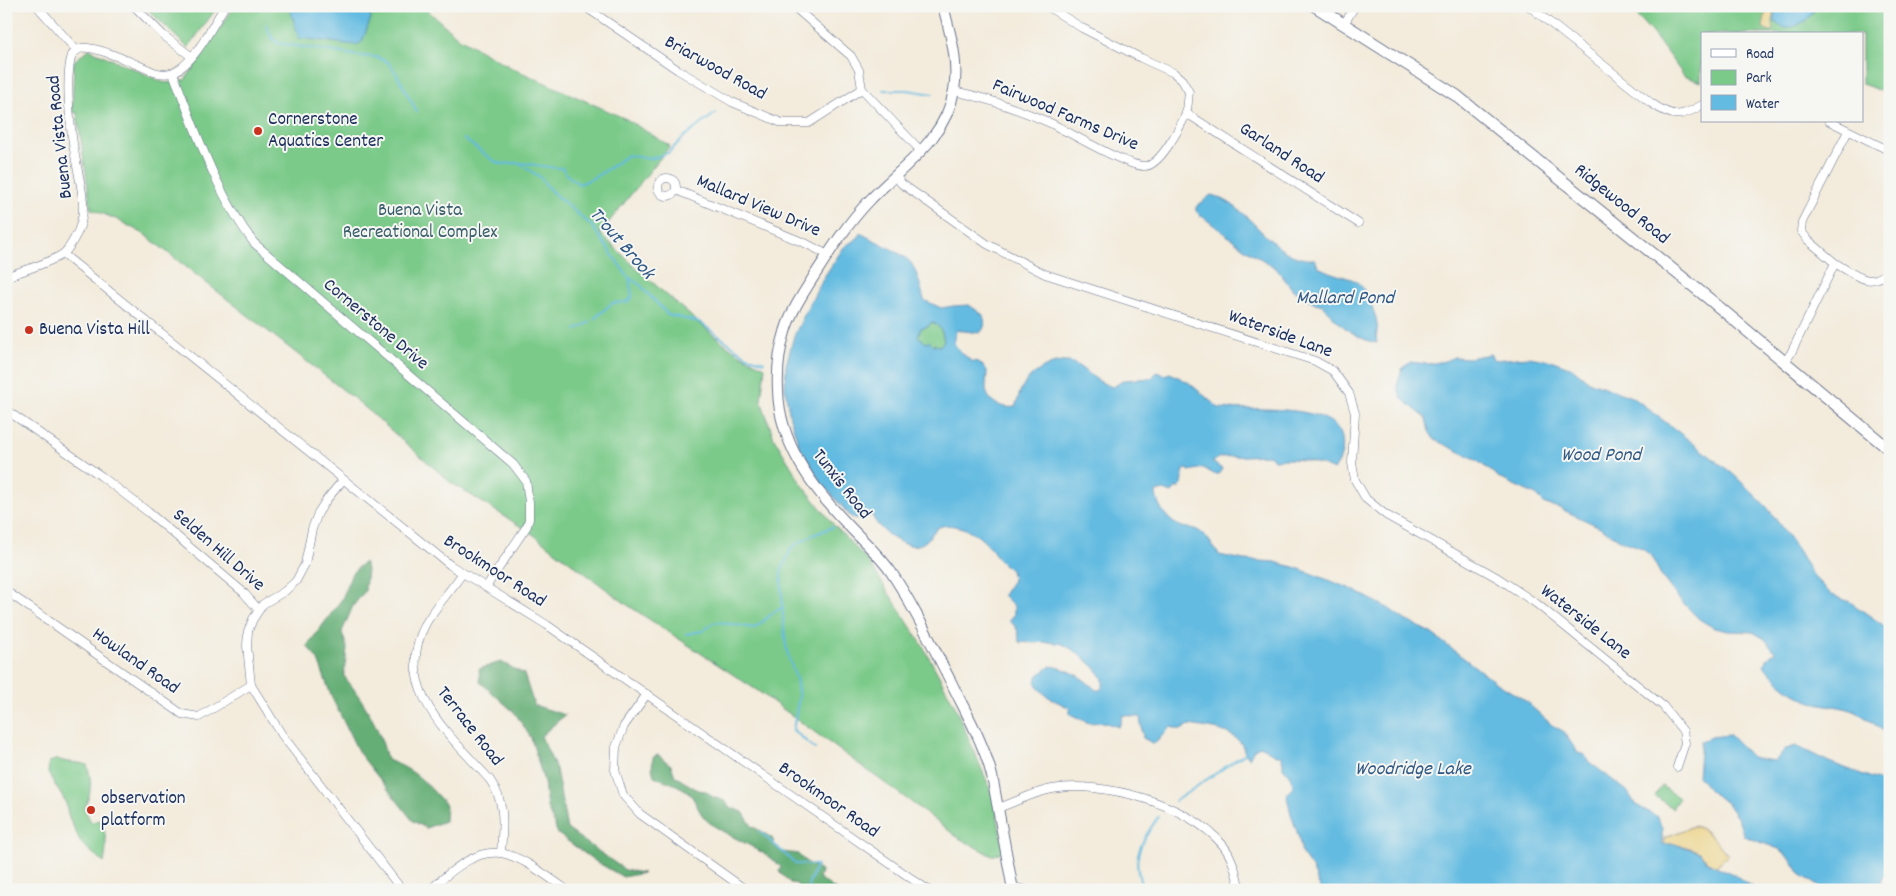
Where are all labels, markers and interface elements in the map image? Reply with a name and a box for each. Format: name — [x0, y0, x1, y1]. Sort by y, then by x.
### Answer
street label: Briarwood Road — [659, 30, 771, 108]
legend — [1701, 32, 1864, 122]
text: Road — [1746, 44, 1774, 66]
text: Park — [1746, 68, 1772, 90]
street label: Fairwood Farms Drive — [988, 73, 1142, 159]
street label: Buena Vista Road — [41, 74, 81, 200]
text: Water — [1746, 94, 1780, 116]
place label: Cornerstone Aquatics Center — [268, 107, 383, 156]
street label: Garland Road — [1233, 116, 1329, 192]
marker: Cornerstone Aquatics Center — [252, 125, 264, 137]
street label: Ridgewood Road — [1567, 158, 1675, 252]
street label: Mallard View Drive — [692, 169, 824, 245]
park label: Buena Vista Recreational Complex — [343, 198, 497, 247]
water label: Trout Brook — [582, 202, 662, 288]
street label: Cornerstone Drive — [316, 273, 434, 377]
water label: Mallard Pond — [1296, 285, 1397, 313]
street label: Waterside Lane — [1224, 304, 1336, 366]
place label: Buena Vista Hill — [39, 317, 150, 344]
marker: Buena Vista Hill — [23, 324, 35, 336]
water label: Wood Pond — [1561, 442, 1644, 470]
street label: Tunxis Road — [805, 444, 877, 526]
street label: Selden Hill Drive — [166, 503, 270, 599]
street label: Brookmoor Road — [437, 529, 551, 615]
street label: Waterside Lane — [1534, 579, 1636, 667]
street label: Howland Road — [86, 622, 184, 702]
street label: Terrace Road — [429, 681, 509, 773]
street label: Brookmoor Road — [772, 756, 884, 846]
water label: Woodridge Lake — [1355, 756, 1472, 784]
place label: observation platform — [101, 786, 186, 835]
marker: observation platform — [85, 804, 97, 816]

